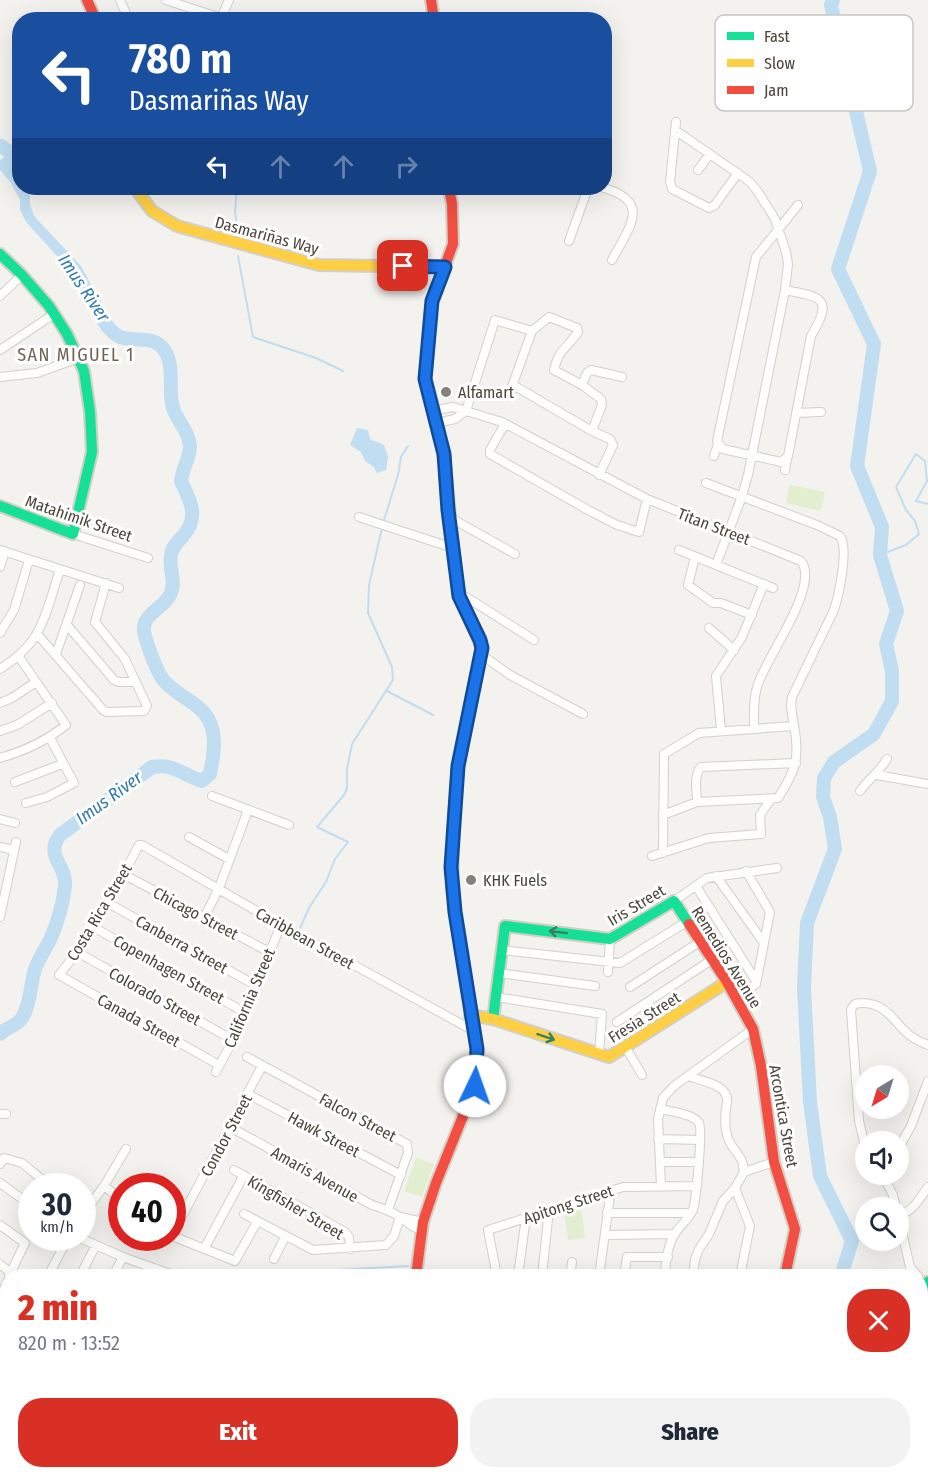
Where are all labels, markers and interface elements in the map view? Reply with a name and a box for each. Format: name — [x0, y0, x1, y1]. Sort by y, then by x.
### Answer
legend — [715, 15, 913, 111]
text: Fast — [764, 27, 791, 46]
text: 780 m — [129, 34, 232, 84]
icon: left — [30, 36, 108, 114]
text: Slow — [764, 54, 795, 73]
text: Jam — [764, 81, 789, 100]
text: Dasmariñas Way — [129, 85, 309, 117]
icon: left — [201, 150, 234, 183]
icon: ahead — [264, 150, 297, 183]
icon: ahead — [327, 150, 360, 183]
icon: right — [390, 150, 423, 183]
street label: Dasmariñas Way — [213, 213, 322, 259]
pin — [377, 240, 428, 291]
icon: arrive — [386, 249, 419, 282]
water label: Imus River — [53, 250, 115, 327]
district label: SAN MIGUEL 1 — [17, 344, 135, 366]
place label: Alfamart — [458, 383, 515, 402]
marker: Alfamart — [439, 385, 453, 399]
street label: Matahimik Street — [23, 491, 135, 546]
street label: Titan Street — [675, 504, 753, 549]
water label: Imus River — [72, 766, 147, 829]
street label: Costa Rica Street — [63, 859, 136, 964]
place label: KHK Fuels — [483, 871, 547, 890]
marker: KHK Fuels — [464, 873, 478, 887]
street label: Iris Street — [604, 880, 669, 930]
street label: Chicago Street — [150, 883, 242, 944]
street label: Remedios Avenue — [688, 903, 765, 1012]
street label: Caribbean Street — [252, 904, 358, 974]
street label: Canberra Street — [132, 911, 232, 978]
one-way arrow — [548, 927, 568, 938]
street label: Copenhagen Street — [110, 931, 228, 1008]
street label: California Street — [220, 945, 279, 1051]
street label: Colorado Street — [106, 963, 205, 1030]
street label: Fresia Street — [605, 987, 684, 1047]
street label: Canada Street — [94, 990, 184, 1051]
one-way arrow — [536, 1032, 555, 1043]
position arrow — [443, 1054, 507, 1118]
street label: Arcontica Street — [765, 1063, 802, 1170]
north arrow — [855, 1065, 909, 1119]
map controls — [855, 1065, 909, 1251]
street label: Falcon Street — [316, 1089, 400, 1146]
street label: Condor Street — [197, 1090, 256, 1180]
street label: Hawk Street — [285, 1108, 364, 1162]
button: sound — [855, 1131, 909, 1185]
street label: Amaris Avenue — [268, 1143, 362, 1206]
street label: Kingfisher Street — [244, 1171, 348, 1244]
speed limit sign: 40 — [108, 1173, 186, 1251]
street label: Apitong Street — [521, 1181, 616, 1228]
text: 30 — [42, 1187, 72, 1223]
button: search — [855, 1197, 909, 1251]
text: km/h — [40, 1218, 74, 1236]
text: 2 min — [18, 1286, 98, 1330]
button: close — [847, 1289, 910, 1352]
text: 820 m · 13:52 — [18, 1331, 120, 1355]
button: Exit — [18, 1398, 458, 1467]
button: Share — [470, 1398, 910, 1467]

